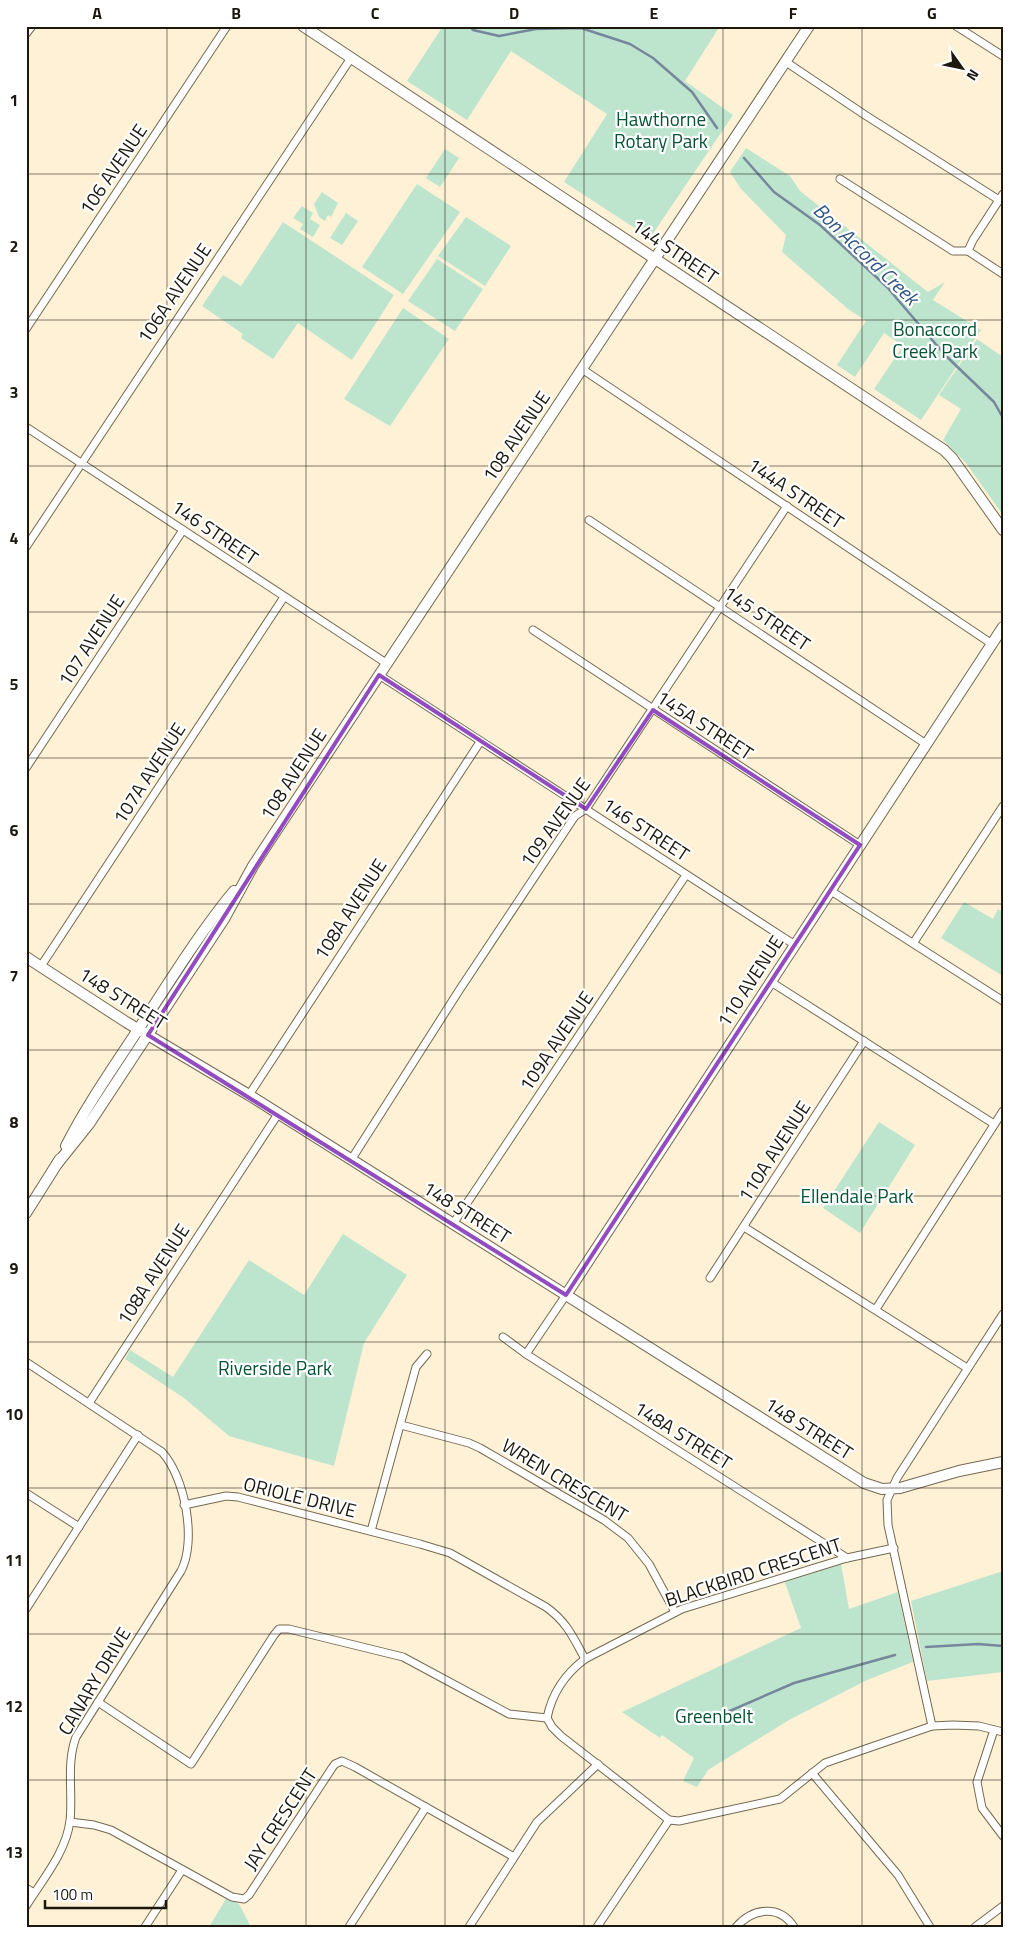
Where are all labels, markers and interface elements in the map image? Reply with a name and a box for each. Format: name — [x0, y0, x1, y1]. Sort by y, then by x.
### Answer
text: A — [92, 1, 102, 25]
text: B — [231, 1, 241, 25]
text: C — [371, 1, 380, 25]
text: D — [509, 1, 519, 25]
text: E — [650, 1, 659, 25]
text: F — [789, 1, 798, 25]
text: G — [927, 1, 937, 25]
north arrow — [936, 42, 986, 92]
text: N — [962, 66, 985, 85]
text: 1 — [10, 88, 18, 112]
park label: Hawthorne Rotary Park — [614, 104, 708, 155]
street label: 106 AVENUE — [71, 117, 154, 220]
water label: Bon Accord Creek — [807, 195, 928, 314]
street label: 144 STREET — [626, 211, 724, 290]
text: 2 — [10, 234, 18, 258]
street label: 106A AVENUE — [129, 237, 218, 349]
park label: Bonaccord Creek Park — [892, 314, 978, 365]
text: 3 — [10, 380, 18, 404]
street label: 108 AVENUE — [474, 384, 557, 487]
street label: 144A STREET — [742, 450, 850, 535]
street label: 146 STREET — [166, 492, 264, 571]
text: 4 — [10, 526, 19, 550]
street label: 145 STREET — [718, 578, 816, 657]
street label: 107 AVENUE — [50, 588, 131, 691]
text: 5 — [10, 672, 19, 696]
street label: 145A STREET — [651, 682, 759, 767]
street label: 107A AVENUE — [105, 716, 192, 829]
street label: 108 AVENUE — [252, 722, 333, 825]
street label: 109 AVENUE — [512, 771, 597, 872]
street label: 146 STREET — [597, 789, 696, 868]
text: 6 — [10, 818, 19, 842]
street label: 108A AVENUE — [306, 852, 393, 965]
street label: 110 AVENUE — [709, 929, 790, 1032]
street label: 148 STREET — [74, 959, 173, 1036]
text: 7 — [10, 964, 18, 988]
street label: 109A AVENUE — [511, 985, 600, 1097]
street label: 110A AVENUE — [730, 1094, 817, 1207]
text: 8 — [10, 1110, 19, 1134]
street label: 148 STREET — [418, 1173, 517, 1250]
park label: Ellendale Park — [800, 1181, 914, 1210]
street label: 108A AVENUE — [109, 1217, 196, 1330]
text: 9 — [10, 1256, 19, 1280]
park label: Riverside Park — [218, 1353, 332, 1382]
street label: 148 STREET — [760, 1389, 859, 1466]
street label: 148A STREET — [629, 1393, 738, 1476]
text: 10 — [5, 1402, 23, 1426]
street label: WREN CRESCENT — [497, 1430, 634, 1529]
street label: ORIOLE DRIVE — [241, 1468, 360, 1525]
street label: BLACKBIRD CRESCENT — [661, 1529, 845, 1614]
text: 11 — [5, 1548, 23, 1572]
street label: CANARY DRIVE — [50, 1621, 137, 1740]
text: 12 — [5, 1694, 23, 1718]
park label: Greenbelt — [675, 1701, 753, 1730]
street label: JAY CRESCENT — [236, 1762, 324, 1876]
text: 13 — [5, 1840, 23, 1864]
scale bar — [45, 1878, 166, 1910]
text: 100 m — [52, 1883, 93, 1906]

